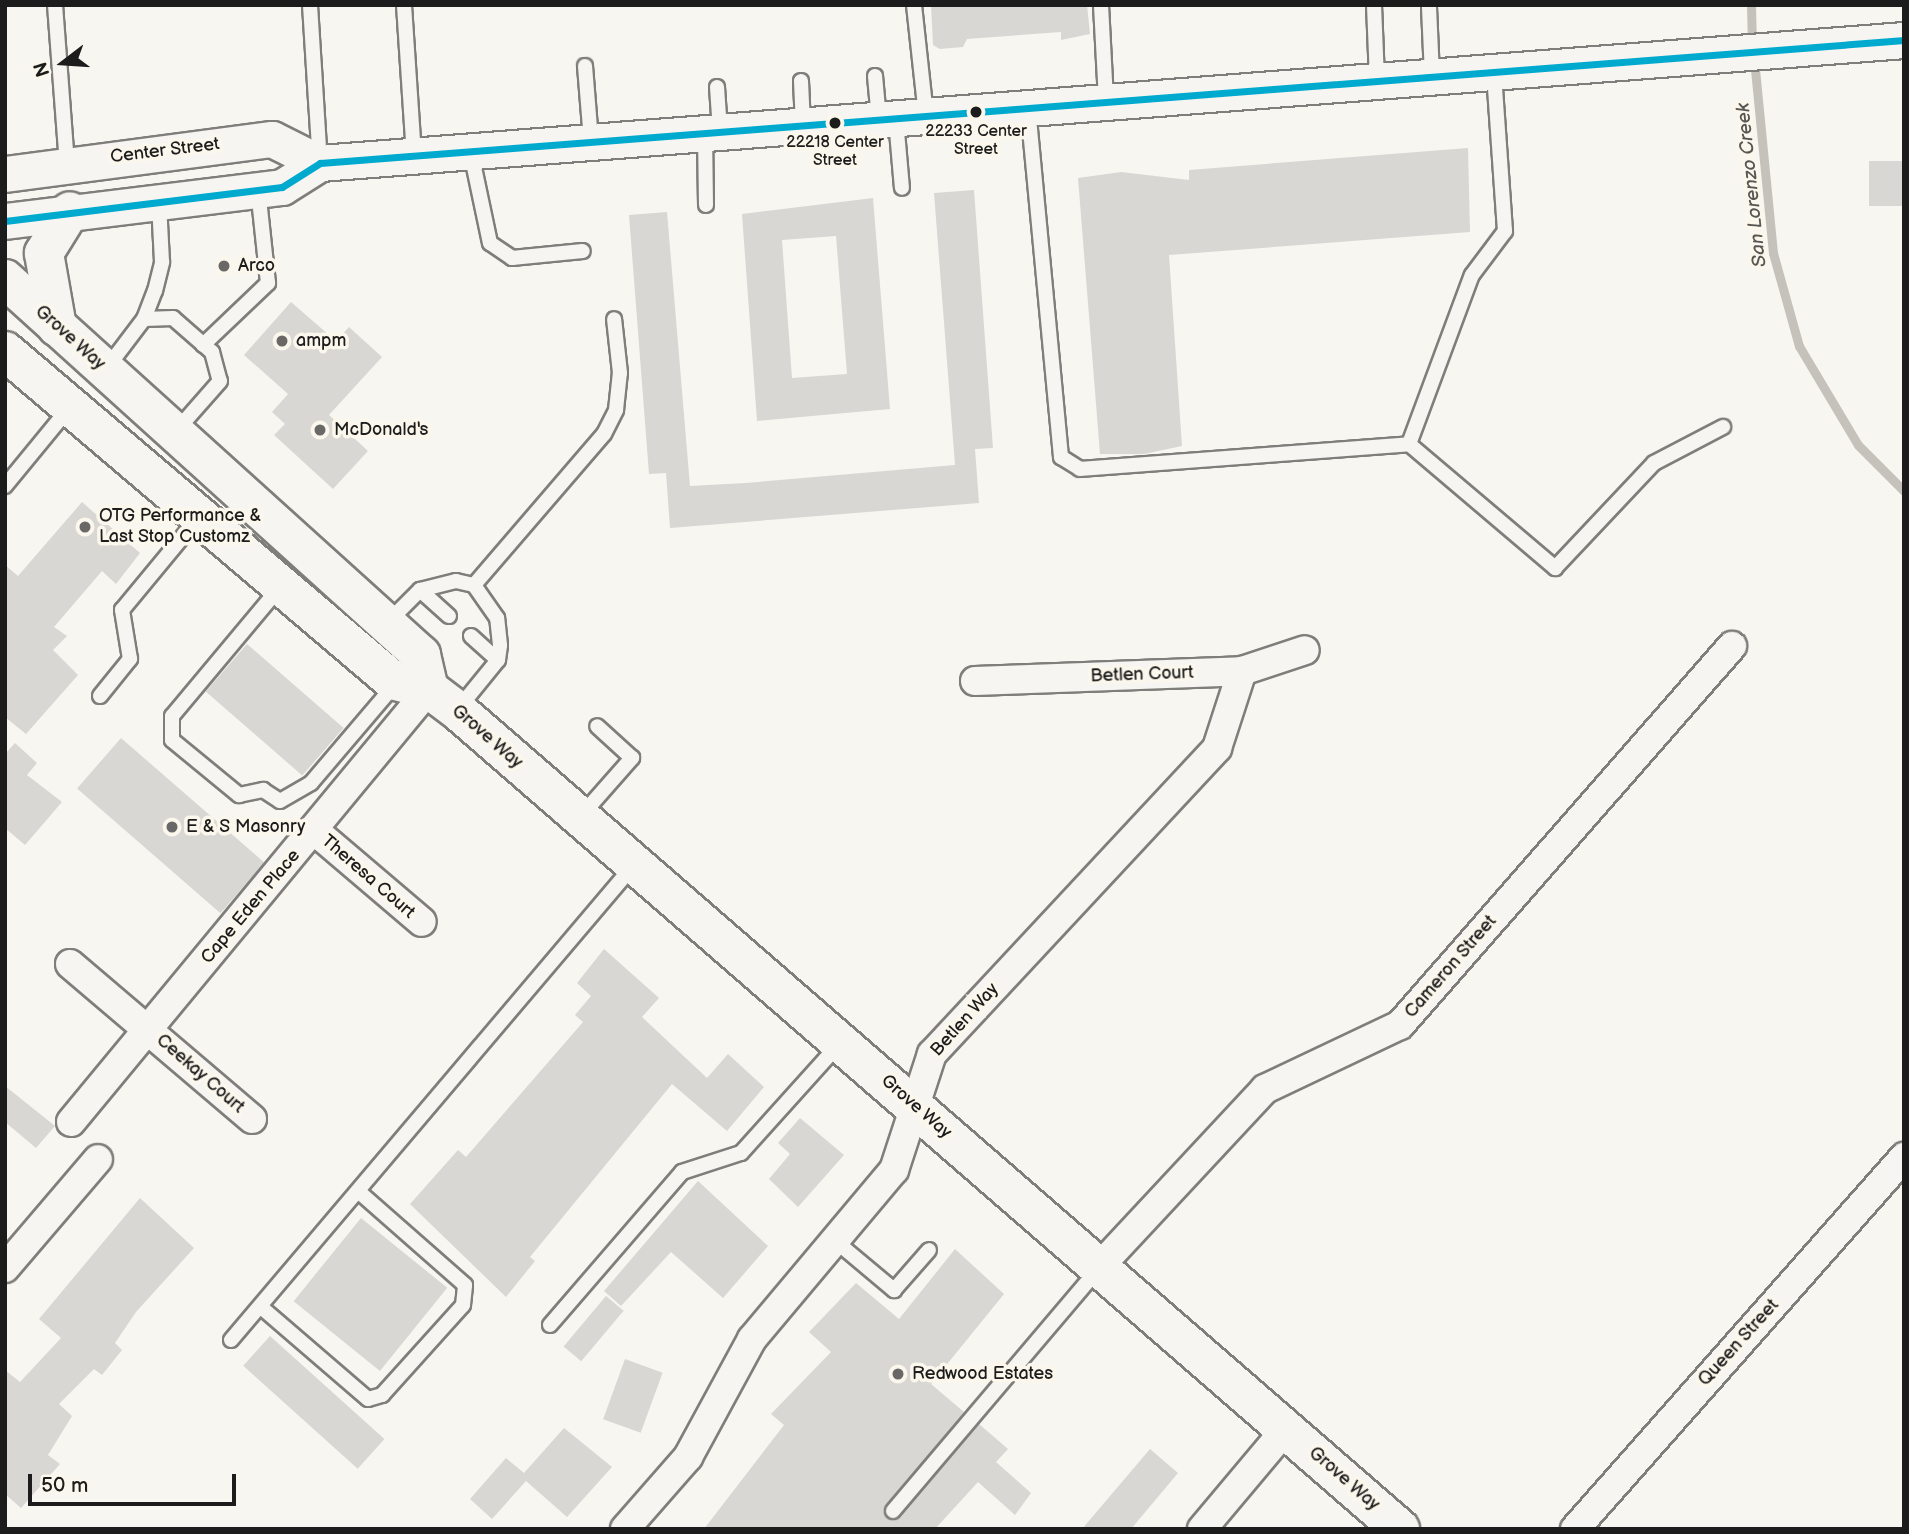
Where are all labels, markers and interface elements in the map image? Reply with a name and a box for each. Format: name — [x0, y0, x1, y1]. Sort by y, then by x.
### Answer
north arrow — [28, 28, 98, 98]
text: N — [29, 59, 56, 79]
water label: San Lorenzo Creek — [1732, 102, 1772, 268]
marker: 22233 Center Street — [969, 105, 983, 119]
marker: 22218 Center Street — [828, 116, 842, 130]
place label: 22233 Center Street — [925, 122, 1027, 160]
place label: 22218 Center Street — [786, 133, 884, 171]
street label: Center Street — [109, 134, 221, 168]
place label: Arco — [238, 255, 275, 277]
marker: Arco — [216, 258, 232, 274]
street label: Grove Way — [30, 301, 110, 375]
place label: ampm — [296, 330, 346, 352]
marker: ampm — [274, 333, 290, 349]
place label: McDonald's — [334, 419, 428, 441]
marker: McDonald's — [312, 422, 328, 438]
place label: OTG Performance & Last Stop Customz — [99, 506, 261, 548]
marker: OTG Performance & Last Stop Customz — [77, 519, 93, 535]
street label: Betlen Court — [1090, 662, 1194, 688]
street label: Grove Way — [447, 700, 527, 774]
place label: E & S Masonry — [186, 816, 306, 838]
marker: E & S Masonry — [164, 819, 180, 835]
street label: Theresa Court — [317, 831, 419, 923]
street label: Cape Eden Place — [197, 845, 305, 969]
street label: Cameron Street — [1400, 911, 1502, 1023]
street label: Betlen Way — [926, 979, 1004, 1061]
street label: Ceekay Court — [151, 1029, 249, 1119]
street label: Grove Way — [876, 1070, 956, 1144]
street label: Queen Street — [1694, 1295, 1784, 1391]
place label: Redwood Estates — [912, 1363, 1053, 1385]
marker: Redwood Estates — [890, 1366, 906, 1382]
street label: Grove Way — [1304, 1442, 1384, 1516]
scale bar — [32, 1460, 240, 1504]
text: 50 m — [41, 1473, 88, 1498]

